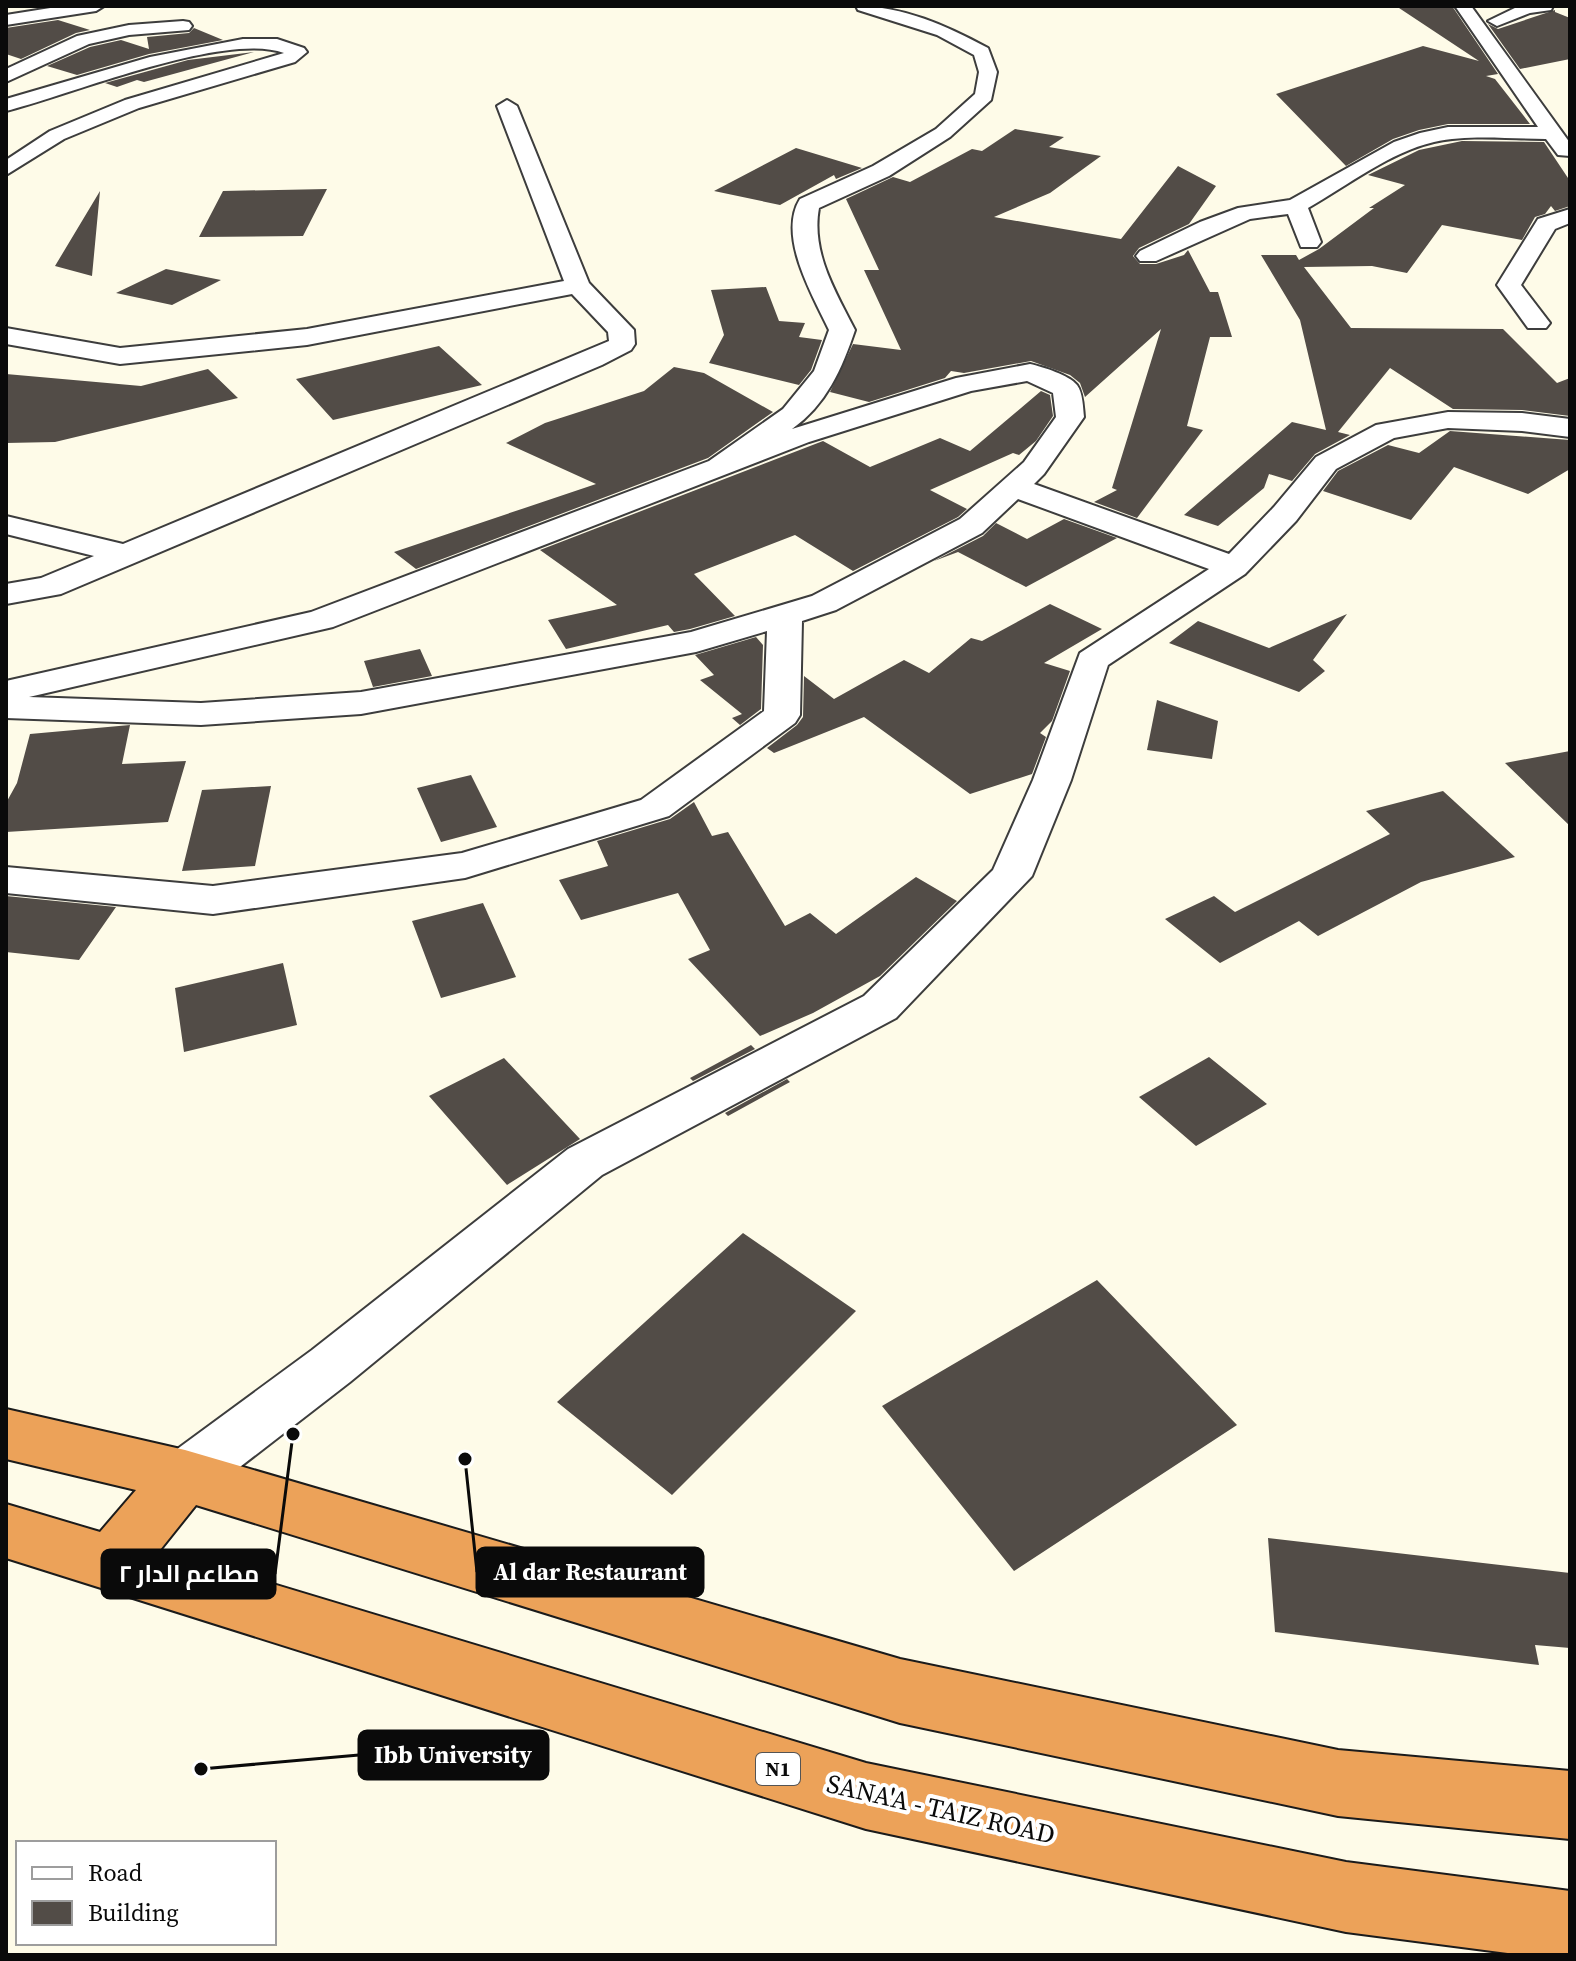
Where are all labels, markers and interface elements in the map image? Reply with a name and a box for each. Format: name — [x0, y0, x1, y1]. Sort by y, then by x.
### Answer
callout: Al dar Restaurant — [477, 1548, 703, 1596]
callout: مطاعم الدار ٢ — [102, 1550, 275, 1598]
text: Al dar Restaurant — [493, 1555, 687, 1588]
text: مطاعم الدار ٢ — [119, 1557, 259, 1590]
callout: Ibb University — [359, 1731, 548, 1779]
text: Ibb University — [374, 1738, 532, 1771]
road number: N1 — [756, 1753, 800, 1785]
street label: SANA'A - TAIZ ROAD — [823, 1765, 1059, 1853]
legend — [16, 1841, 276, 1945]
text: Road — [88, 1856, 143, 1889]
text: Building — [88, 1896, 179, 1929]

